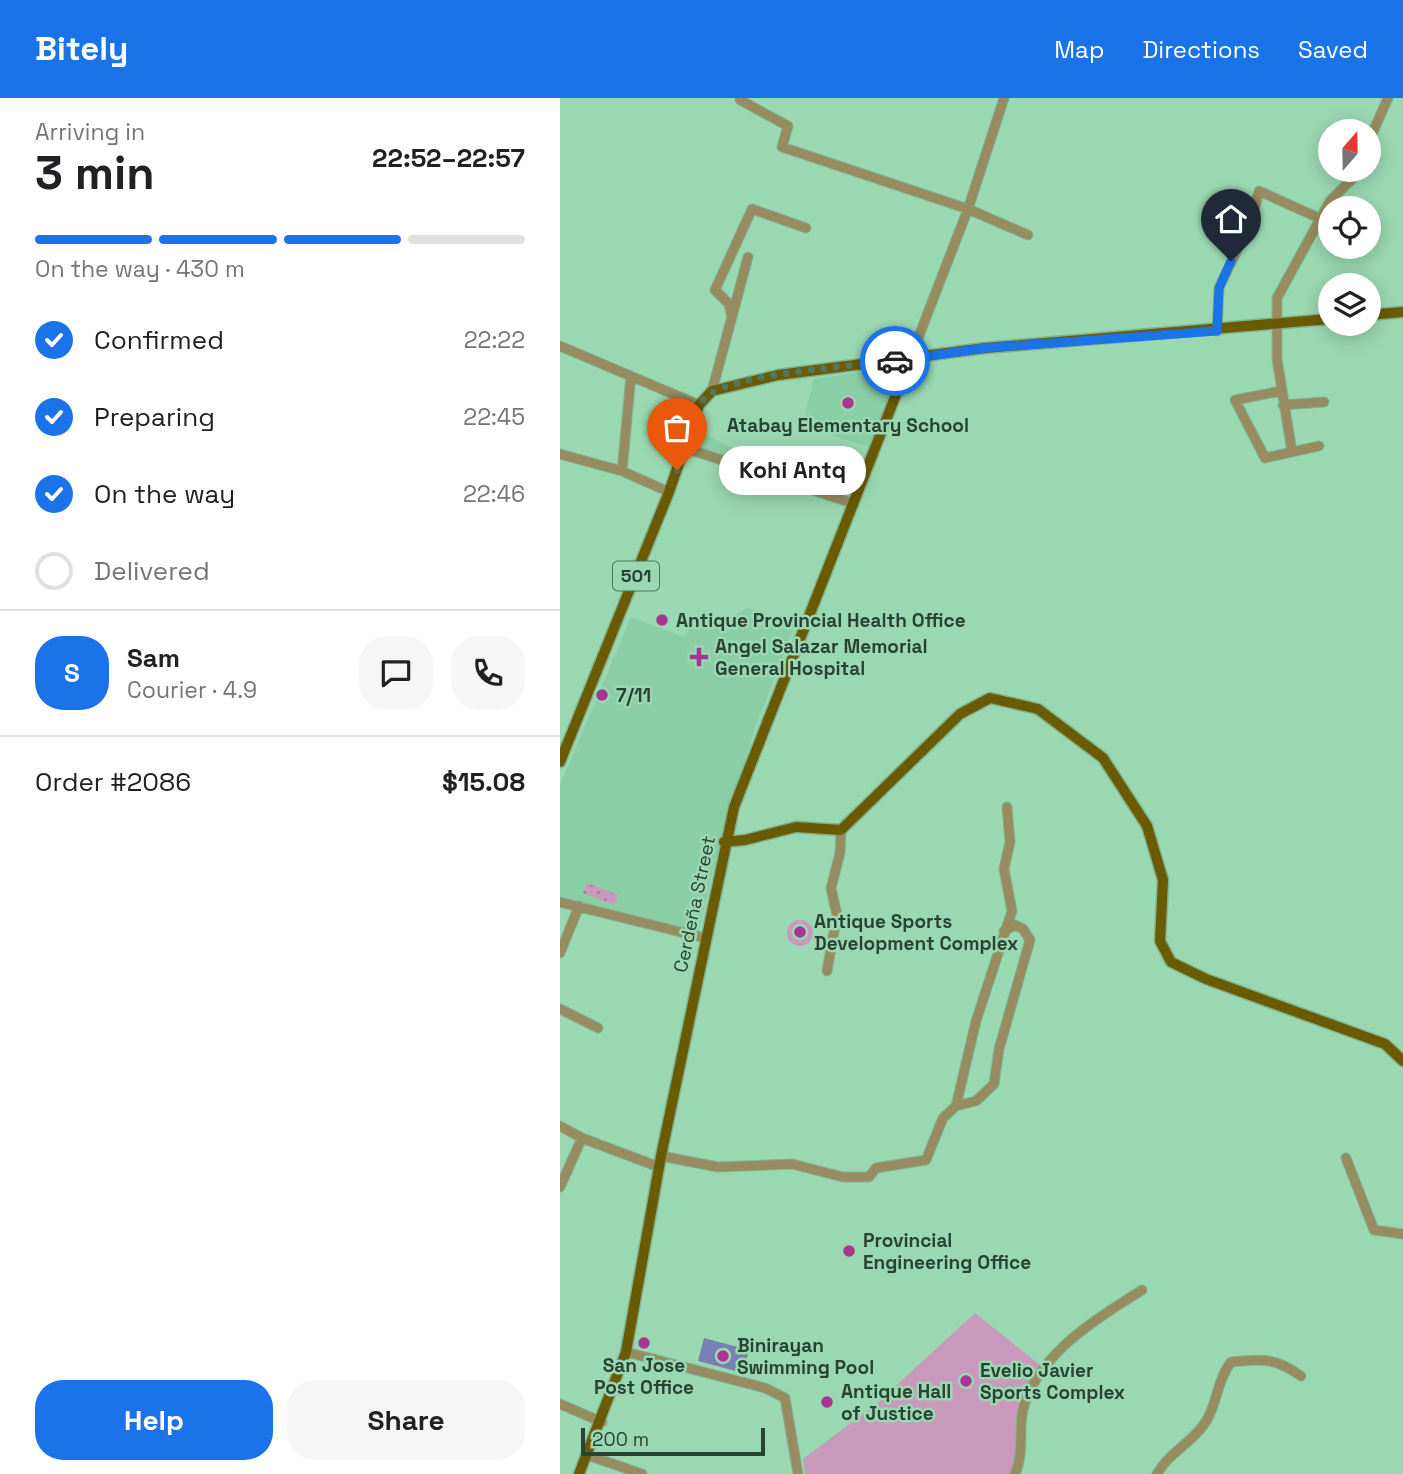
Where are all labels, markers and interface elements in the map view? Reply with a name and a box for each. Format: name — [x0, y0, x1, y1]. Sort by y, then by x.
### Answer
text: Bitely — [35, 28, 128, 70]
text: Map — [1054, 34, 1104, 65]
text: Directions — [1142, 34, 1260, 65]
text: Saved — [1298, 34, 1368, 65]
text: Arriving in — [35, 117, 145, 147]
north arrow — [1318, 119, 1381, 182]
map controls — [1318, 119, 1381, 336]
text: 22:52–22:57 — [372, 141, 525, 175]
text: 3 min — [35, 144, 155, 202]
pin — [1201, 189, 1261, 261]
button: locate — [1318, 196, 1381, 259]
icon: home — [1212, 200, 1250, 238]
text: On the way · 430 m — [35, 254, 245, 284]
button: layers — [1318, 273, 1381, 336]
icon: check — [35, 321, 73, 359]
text: Confirmed — [94, 323, 224, 357]
text: 22:22 — [464, 325, 525, 355]
courier — [860, 326, 930, 396]
icon: car — [876, 342, 914, 380]
marker: Atabay Elementary School — [840, 395, 856, 411]
icon: check — [35, 398, 73, 436]
pin — [647, 398, 707, 470]
text: Preparing — [94, 400, 215, 434]
text: 22:45 — [463, 402, 525, 432]
icon: bag — [658, 409, 696, 447]
place label: Atabay Elementary School — [727, 413, 969, 438]
callout: Kohi Antq — [719, 446, 866, 494]
text: Kohi Antq — [739, 455, 846, 485]
icon: check — [35, 475, 73, 513]
text: On the way — [94, 477, 235, 511]
text: 22:46 — [463, 479, 525, 509]
text: Delivered — [94, 554, 210, 588]
road number: 501 — [613, 562, 659, 590]
place label: Antique Provincial Health Office — [676, 608, 966, 633]
marker: Antique Provincial Health Office — [654, 612, 670, 628]
place label: Angel Salazar Memorial General Hospital — [715, 634, 928, 681]
button: chat — [359, 636, 433, 710]
button: phone — [451, 636, 525, 710]
text: Sam — [127, 641, 180, 675]
marker: Angel Salazar Memorial General Hospital — [689, 647, 709, 667]
text: S — [64, 656, 80, 690]
text: Courier · 4.9 — [127, 675, 257, 705]
place label: 7/11 — [616, 683, 651, 708]
marker: 7/11 — [594, 687, 610, 703]
text: Order #2086 — [35, 765, 191, 799]
text: $15.08 — [442, 765, 525, 799]
street label: Cerdeña Street — [668, 833, 721, 975]
place label: Antique Sports Development Complex — [814, 909, 1018, 956]
marker: Antique Sports Development Complex — [792, 924, 808, 940]
place label: Provincial Engineering Office — [863, 1228, 1031, 1275]
marker: Provincial Engineering Office — [841, 1243, 857, 1259]
place label: Binirayan Swimming Pool — [737, 1333, 874, 1380]
marker: San Jose Post Office — [636, 1335, 652, 1351]
marker: Binirayan Swimming Pool — [715, 1348, 731, 1364]
place label: San Jose Post Office — [594, 1353, 694, 1400]
place label: Evelio Javier Sports Complex — [980, 1358, 1125, 1405]
marker: Evelio Javier Sports Complex — [958, 1373, 974, 1389]
place label: Antique Hall of Justice — [841, 1379, 951, 1426]
button: Help — [35, 1380, 273, 1460]
button: Share — [287, 1380, 525, 1460]
marker: Antique Hall of Justice — [819, 1394, 835, 1410]
scale bar — [581, 1425, 765, 1457]
text: 200 m — [592, 1427, 649, 1452]

